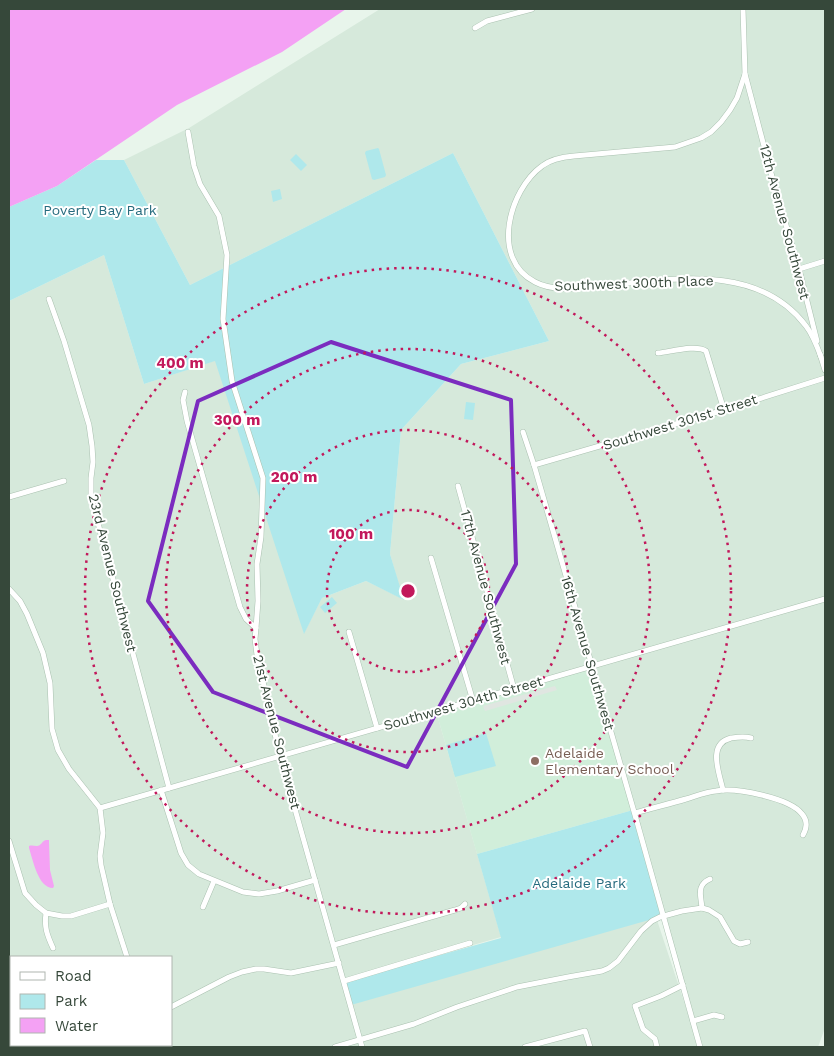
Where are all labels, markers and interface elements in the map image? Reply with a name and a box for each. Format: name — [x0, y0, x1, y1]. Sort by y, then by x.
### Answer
street label: 12th Avenue Southwest — [757, 143, 813, 301]
park label: Poverty Bay Park — [43, 202, 157, 218]
street label: Southwest 300th Place — [554, 272, 714, 294]
text: 400 m — [156, 354, 204, 372]
street label: Southwest 301st Street — [601, 391, 759, 453]
text: 300 m — [214, 411, 260, 429]
text: 200 m — [271, 468, 317, 486]
street label: 23rd Avenue Southwest — [86, 492, 140, 654]
street label: 17th Avenue Southwest — [458, 508, 514, 666]
text: 100 m — [329, 525, 373, 543]
street label: 16th Avenue Southwest — [558, 574, 618, 732]
centre of rings — [399, 582, 417, 600]
street label: 21st Avenue Southwest — [250, 653, 304, 811]
street label: Southwest 304th Street — [382, 673, 545, 733]
place label: Adelaide Elementary School — [545, 745, 675, 777]
marker: Adelaide Elementary School — [529, 755, 541, 767]
park label: Adelaide Park — [532, 875, 626, 891]
legend — [10, 956, 172, 1046]
text: Road — [55, 967, 92, 985]
text: Park — [55, 992, 88, 1010]
text: Water — [55, 1017, 98, 1035]

